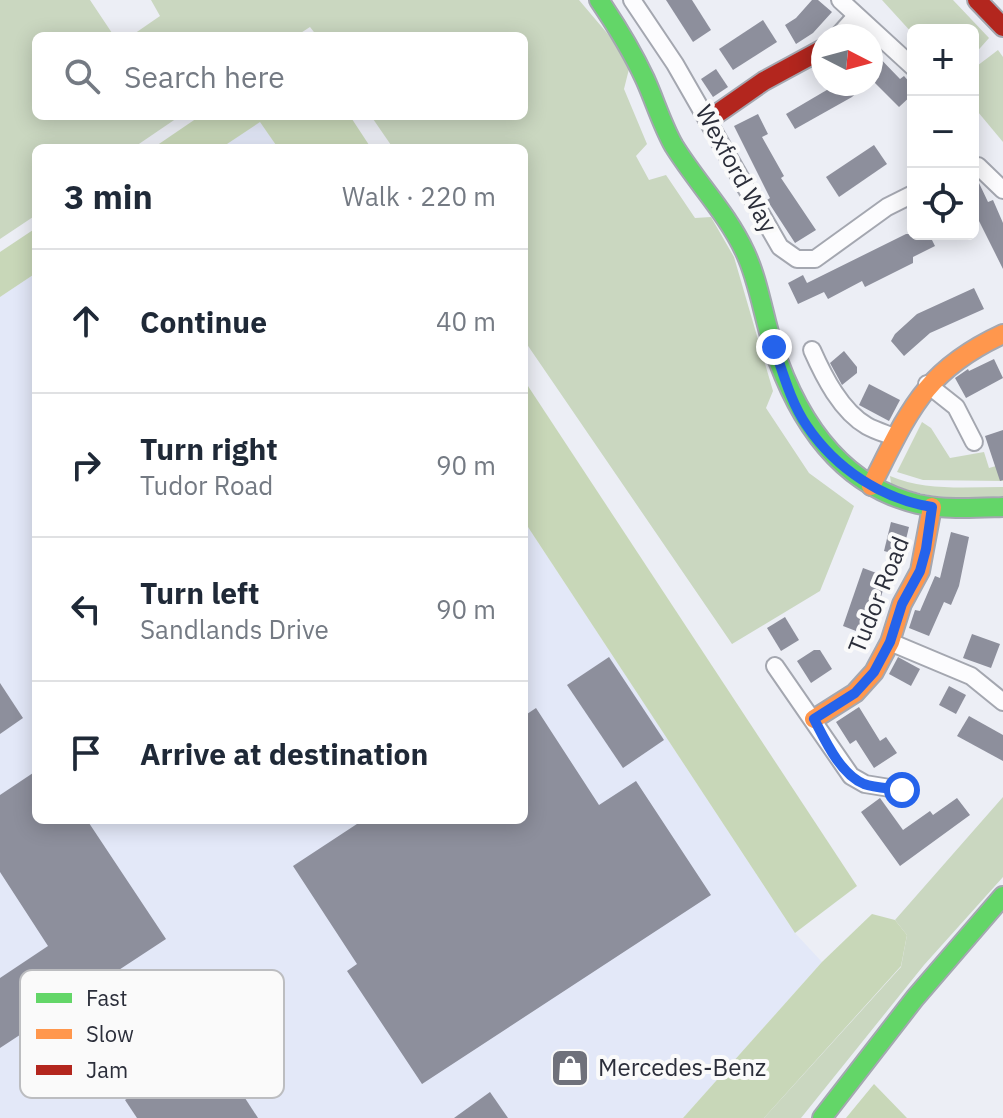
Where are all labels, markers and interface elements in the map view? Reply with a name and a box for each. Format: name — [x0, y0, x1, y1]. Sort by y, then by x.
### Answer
north arrow — [811, 24, 883, 96]
map controls — [907, 24, 979, 240]
button: + — [907, 24, 979, 96]
search box — [32, 32, 528, 120]
icon: search — [60, 54, 104, 98]
text: Search here — [124, 57, 285, 96]
button: − — [907, 96, 979, 168]
street label: Wexford Way — [689, 99, 785, 238]
button: locate — [907, 168, 979, 240]
text: 3 min — [64, 174, 153, 218]
text: Walk · 220 m — [342, 179, 496, 213]
icon: ahead — [64, 299, 108, 343]
text: Continue — [140, 302, 267, 341]
text: 40 m — [436, 304, 496, 338]
route end — [756, 329, 792, 365]
text: Turn right — [140, 429, 278, 468]
icon: right — [64, 443, 108, 487]
text: 90 m — [436, 448, 496, 482]
text: Tudor Road — [140, 468, 273, 502]
street label: Tudor Road — [840, 532, 916, 658]
text: Turn left — [140, 573, 259, 612]
icon: left — [64, 587, 108, 631]
text: 90 m — [436, 592, 496, 626]
text: Sandlands Drive — [140, 612, 329, 646]
icon: arrive — [64, 731, 108, 775]
text: Arrive at destination — [140, 734, 428, 773]
route start — [884, 772, 920, 808]
legend — [20, 970, 284, 1098]
text: Fast — [86, 983, 127, 1012]
text: Slow — [86, 1019, 134, 1048]
shop icon: Mercedes-Benz — [549, 1047, 591, 1089]
place label: Mercedes-Benz — [598, 1051, 766, 1083]
text: Jam — [86, 1055, 128, 1084]

